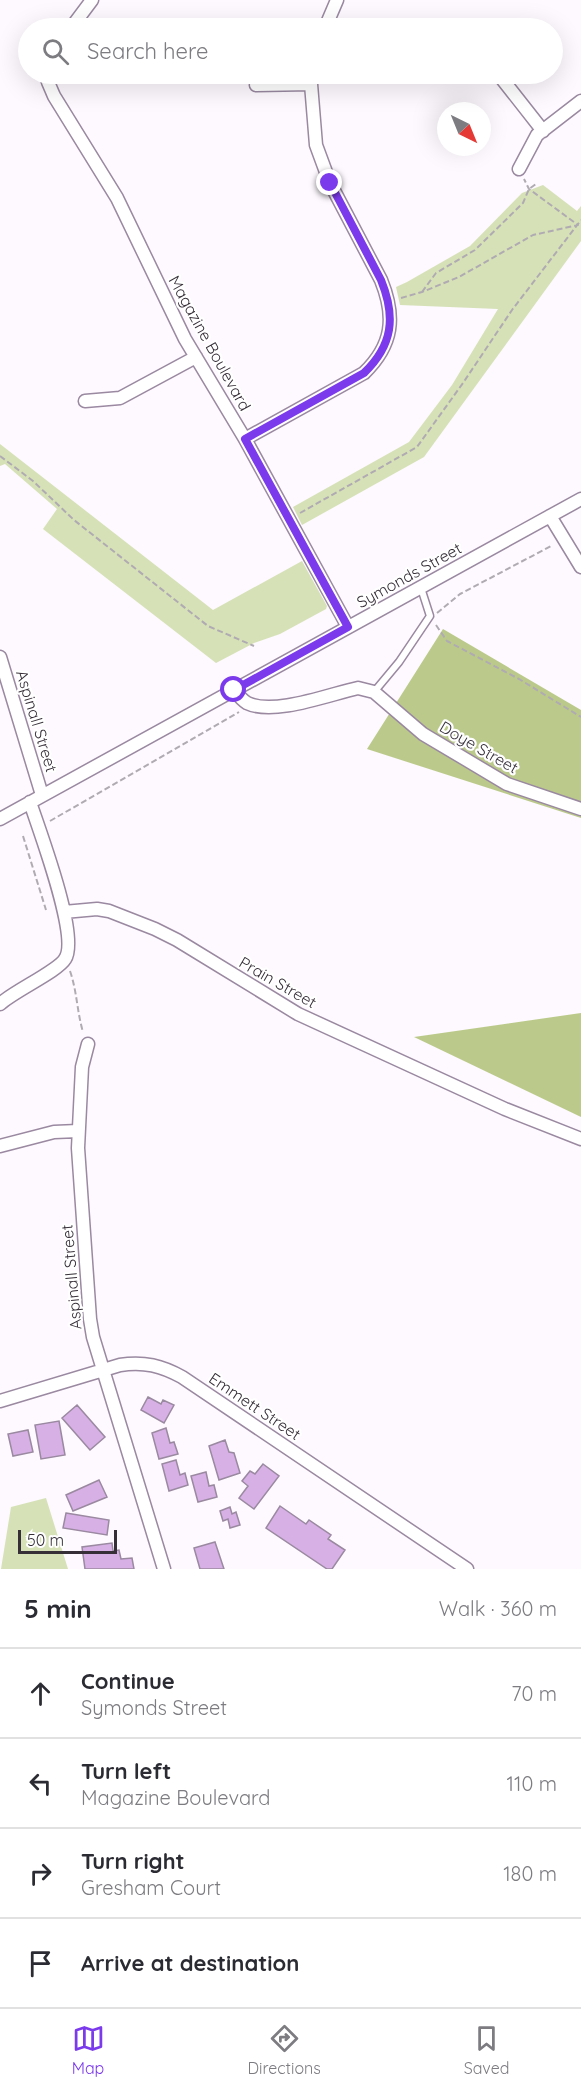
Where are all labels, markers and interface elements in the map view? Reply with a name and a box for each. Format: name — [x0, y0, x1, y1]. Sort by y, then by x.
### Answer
search box — [18, 18, 563, 84]
icon: search — [39, 35, 72, 68]
text: Search here — [87, 37, 208, 65]
north arrow — [437, 102, 491, 156]
route end — [316, 169, 342, 195]
street label: Magazine Boulevard — [165, 272, 255, 414]
street label: Symonds Street — [353, 538, 465, 612]
street label: Aspinall Street — [12, 668, 62, 774]
route start — [220, 676, 246, 702]
street label: Doye Street — [436, 716, 522, 778]
street label: Prain Street — [236, 952, 320, 1012]
street label: Aspinall Street — [56, 1224, 86, 1330]
street label: Emmett Street — [205, 1368, 305, 1444]
scale bar — [18, 1527, 117, 1554]
text: 50 m — [27, 1530, 64, 1550]
text: 5 min — [24, 1592, 92, 1625]
text: Walk · 360 m — [439, 1596, 557, 1621]
text: Continue — [81, 1667, 175, 1695]
icon: ahead — [24, 1677, 57, 1710]
text: 70 m — [511, 1681, 557, 1706]
text: Symonds Street — [81, 1695, 227, 1720]
text: Turn left — [81, 1757, 171, 1785]
icon: left — [24, 1767, 57, 1800]
text: 110 m — [507, 1771, 557, 1796]
text: Magazine Boulevard — [81, 1785, 270, 1810]
text: Turn right — [81, 1847, 185, 1875]
icon: right — [24, 1857, 57, 1890]
text: 180 m — [503, 1861, 557, 1886]
text: Gresham Court — [81, 1875, 221, 1900]
icon: arrive — [24, 1947, 57, 1980]
text: Arrive at destination — [81, 1949, 299, 1977]
tab: Map — [72, 2022, 105, 2078]
tab: Directions — [248, 2022, 321, 2078]
tab: Saved — [464, 2022, 509, 2078]

